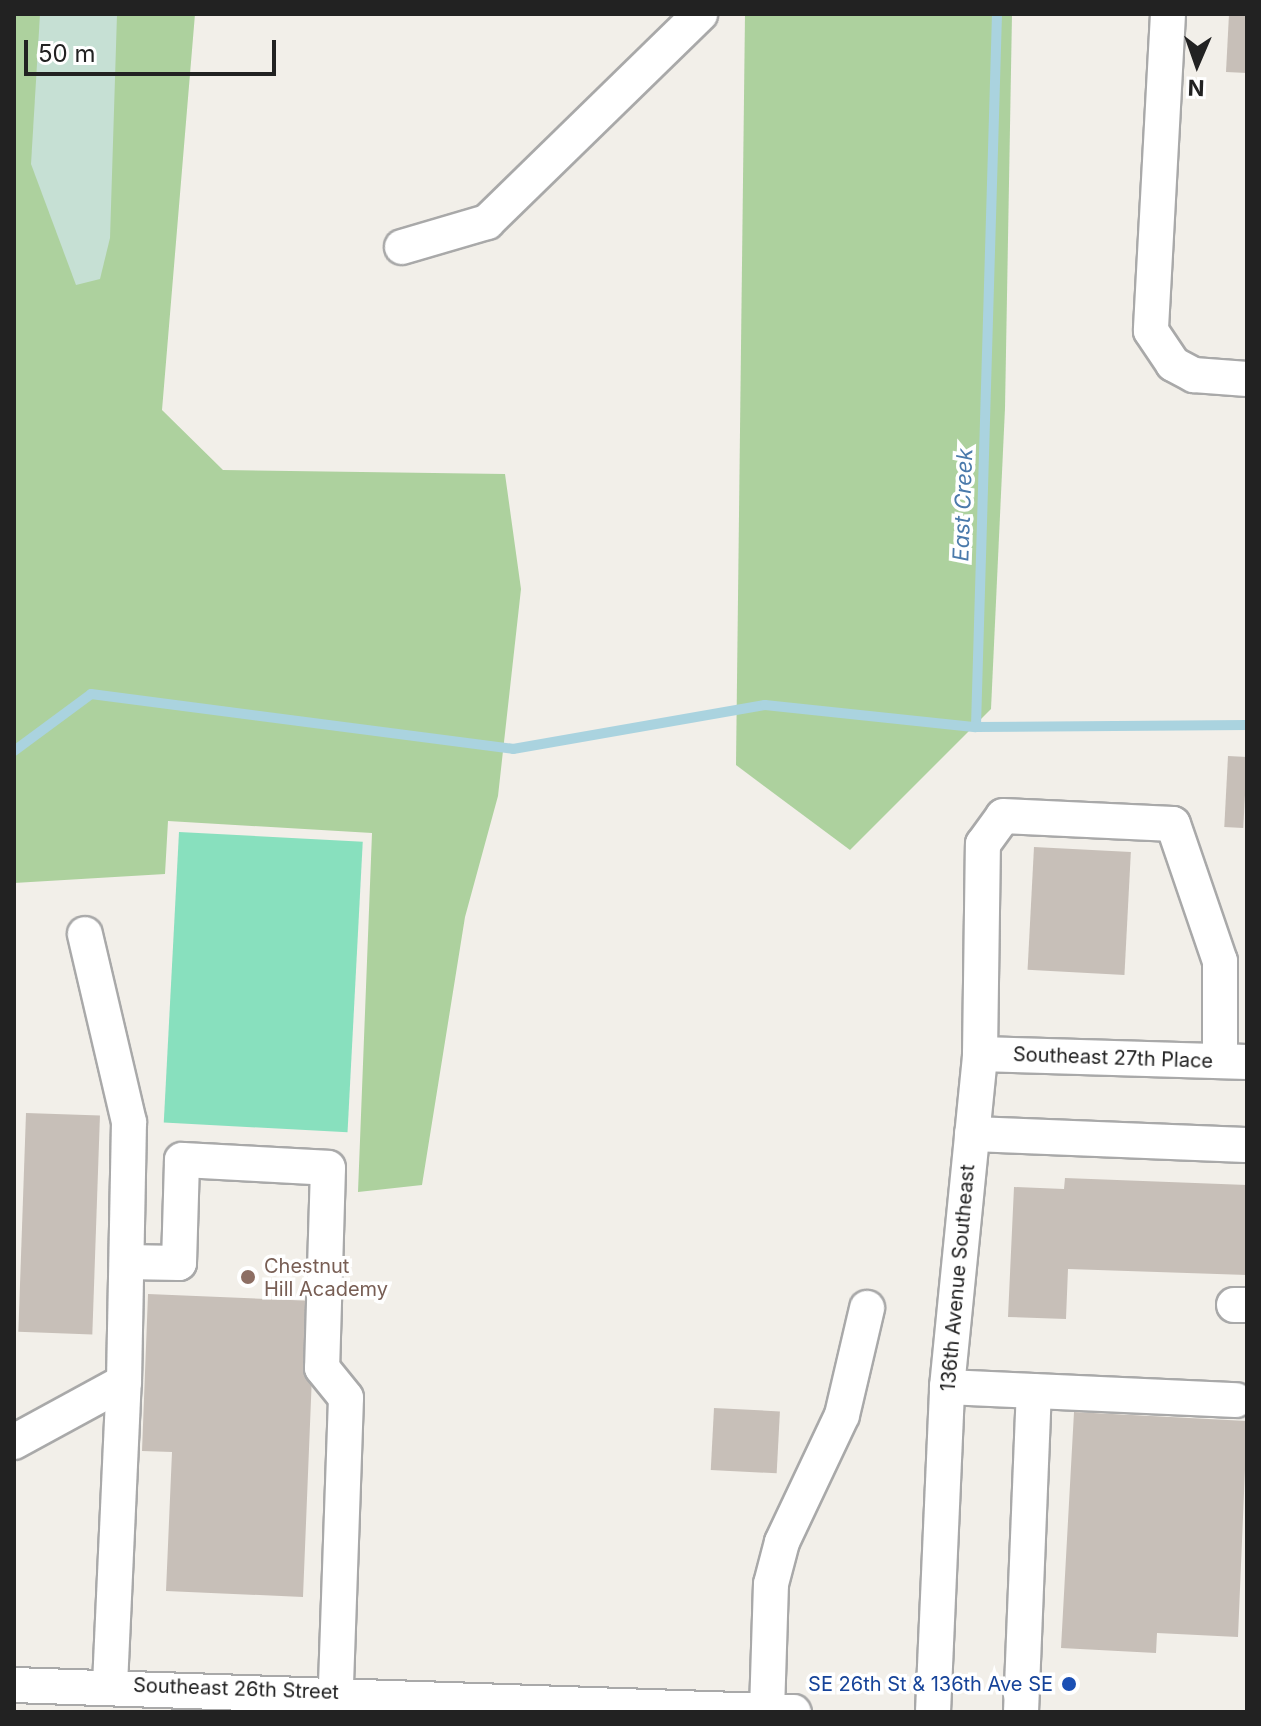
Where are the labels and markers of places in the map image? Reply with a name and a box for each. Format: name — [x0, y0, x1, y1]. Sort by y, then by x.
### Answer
place label: Chestnut Hill Academy — [264, 1254, 388, 1301]
marker: Chestnut Hill Academy — [239, 1268, 257, 1286]
place label: SE 26th St & 136th Ave SE — [808, 1672, 1053, 1696]
marker: SE 26th St & 136th Ave SE — [1060, 1675, 1078, 1693]

